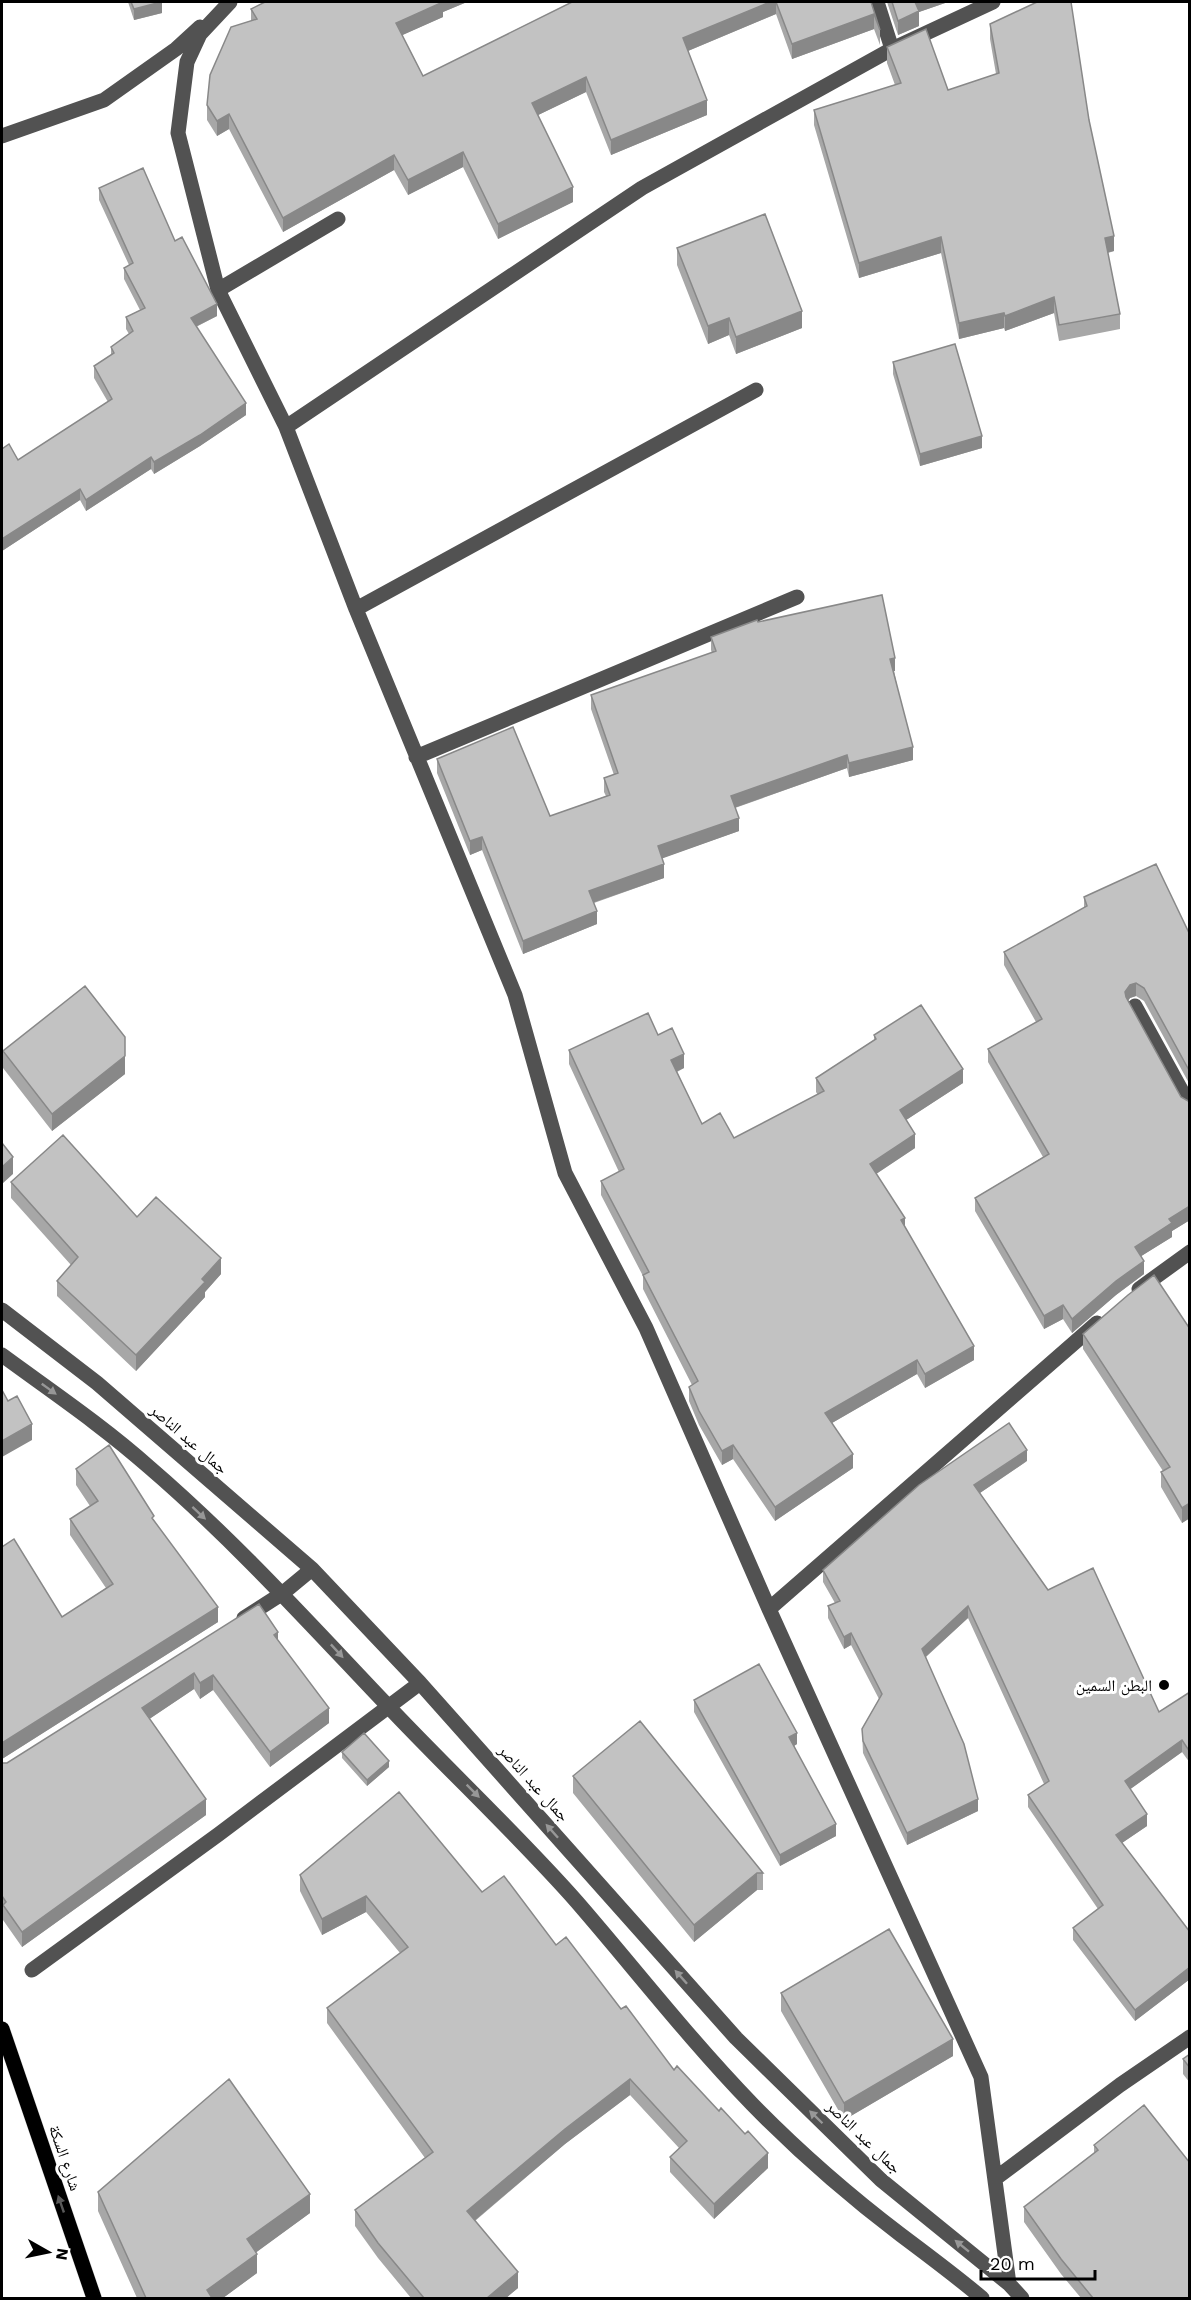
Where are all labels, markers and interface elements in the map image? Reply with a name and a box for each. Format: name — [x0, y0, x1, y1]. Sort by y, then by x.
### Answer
one-way arrow — [41, 1383, 57, 1395]
street label: جمال عبد الناصر — [145, 1399, 232, 1479]
one-way arrow — [191, 1506, 205, 1520]
one-way arrow — [330, 1643, 343, 1658]
place label: البطن السمين — [1076, 1676, 1152, 1696]
marker: البطن السمين — [1157, 1678, 1171, 1692]
street label: جمال عبد الناصر — [493, 1740, 573, 1826]
one-way arrow — [465, 1783, 479, 1797]
one-way arrow — [546, 1824, 559, 1839]
one-way arrow — [674, 1969, 688, 1984]
street label: جمال عبد الناصر — [821, 2096, 905, 2178]
one-way arrow — [809, 2110, 824, 2124]
street label: شارع السكة — [44, 2123, 85, 2194]
one-way arrow — [56, 2194, 66, 2212]
north arrow — [18, 2222, 78, 2282]
one-way arrow — [954, 2240, 970, 2253]
scale bar — [981, 2243, 1095, 2281]
text: N — [52, 2247, 73, 2262]
text: 20 m — [990, 2253, 1035, 2274]

